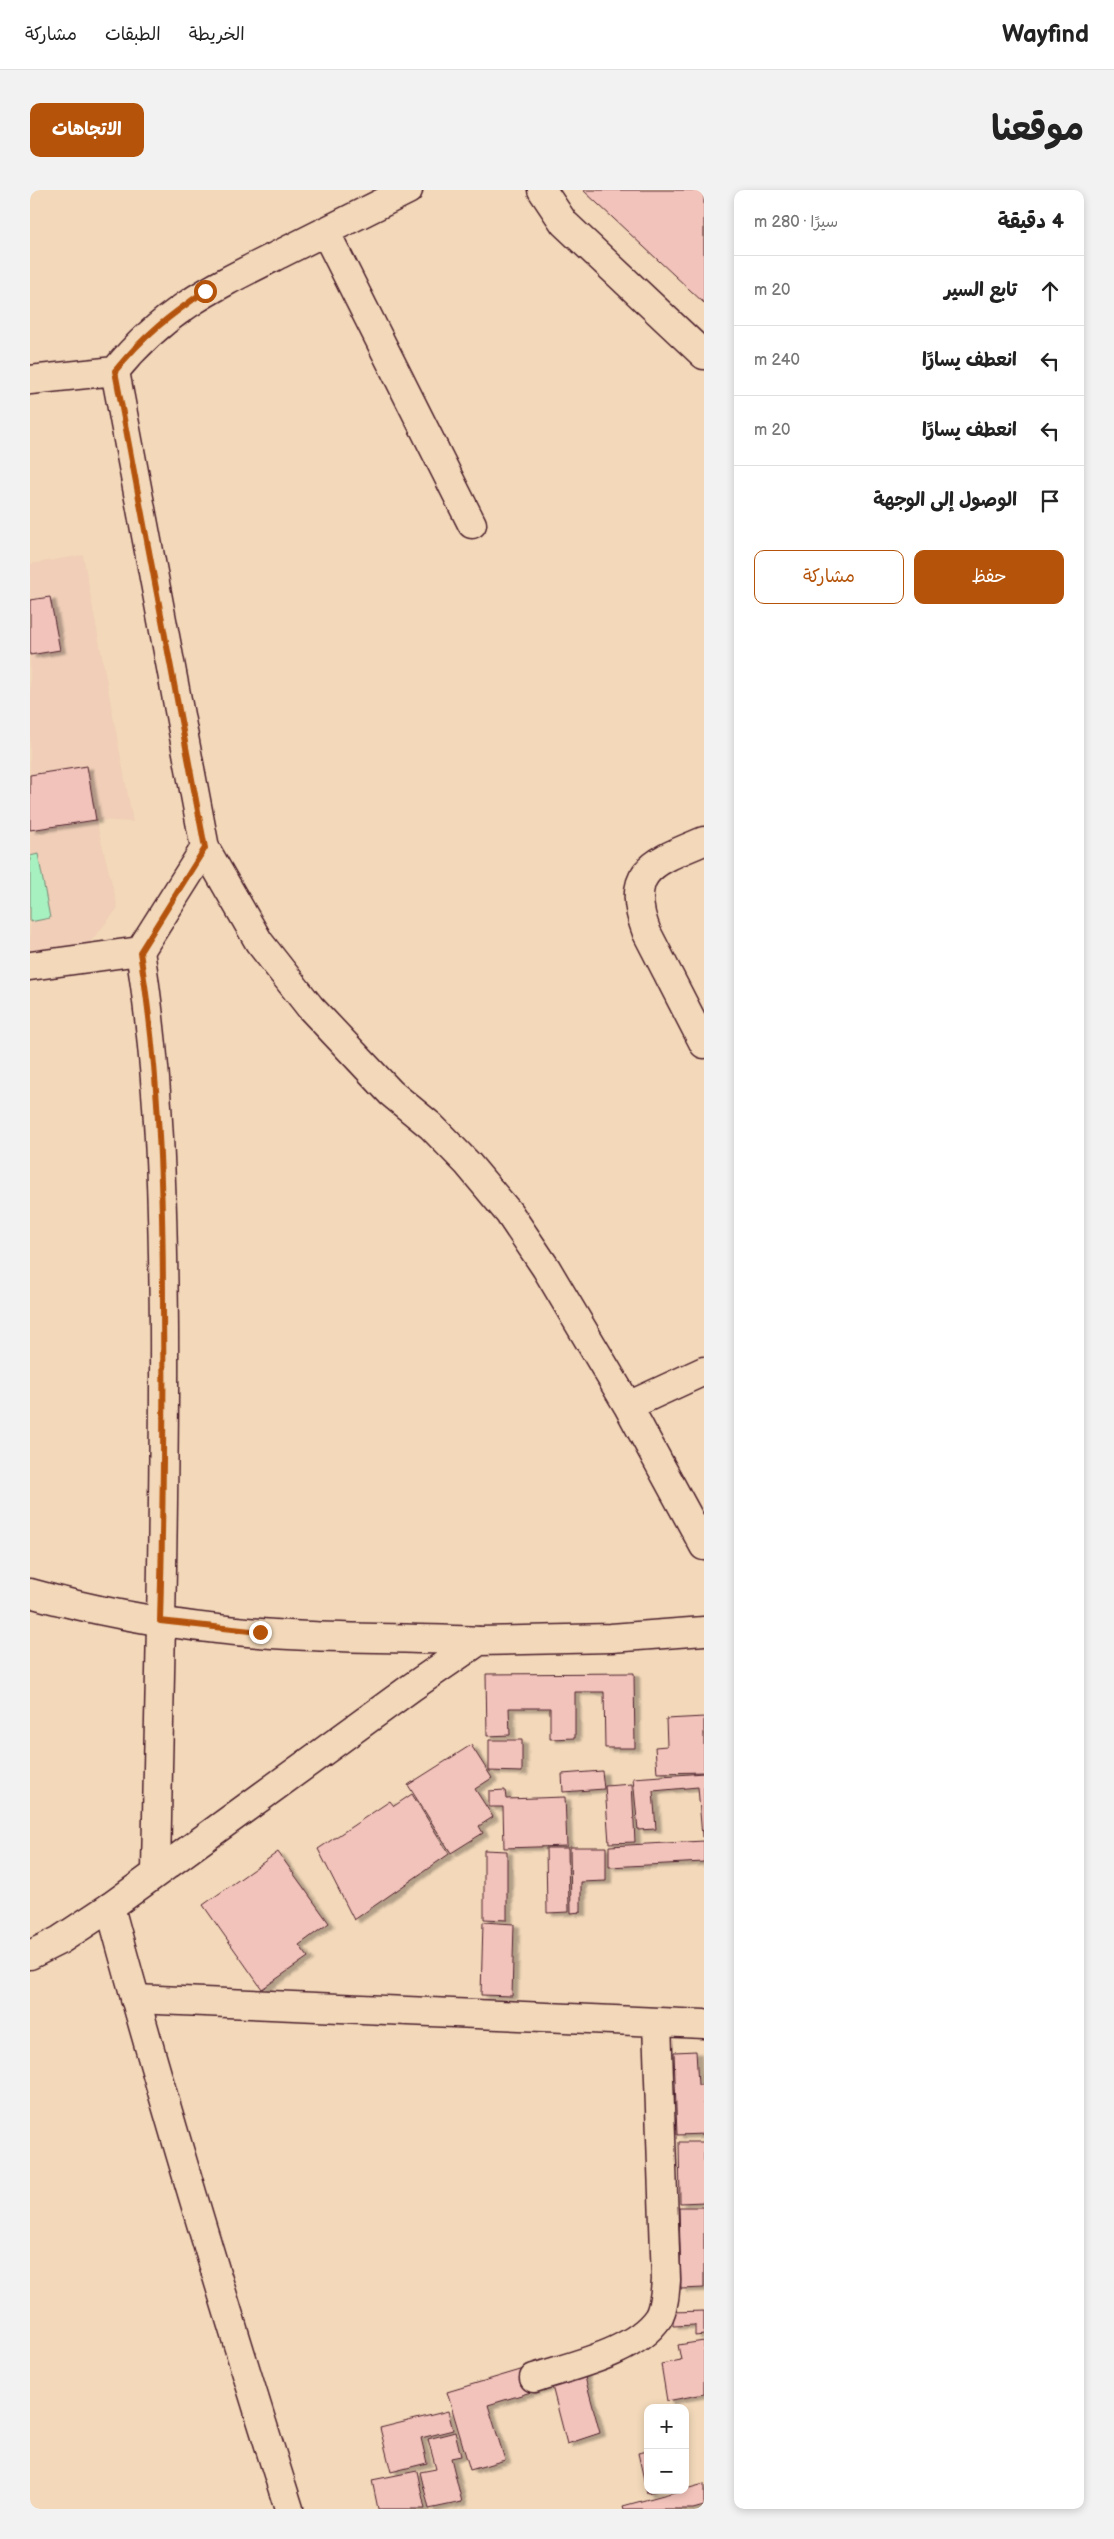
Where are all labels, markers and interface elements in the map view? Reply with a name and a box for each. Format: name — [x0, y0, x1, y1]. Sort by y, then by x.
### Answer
text: Wayfind — [1002, 20, 1089, 49]
text: مشاركة — [25, 24, 77, 45]
text: الطبقات — [105, 24, 161, 45]
text: الخريطة — [189, 24, 245, 45]
button: الاتجاهات — [30, 103, 144, 157]
text: موقعنا — [991, 108, 1084, 151]
text: 4 دقيقة — [998, 209, 1064, 234]
text: سيرًا · 280 m — [754, 213, 838, 232]
icon: ahead — [1036, 277, 1064, 305]
text: تابع السير — [944, 279, 1017, 302]
route start — [194, 280, 217, 303]
text: 20 m — [754, 281, 790, 300]
icon: left — [1036, 347, 1064, 375]
text: انعطف يسارًا — [922, 349, 1017, 372]
text: 240 m — [754, 351, 800, 370]
icon: left — [1036, 417, 1064, 445]
text: انعطف يسارًا — [922, 419, 1017, 442]
text: 20 m — [754, 421, 790, 440]
icon: arrive — [1036, 487, 1064, 515]
text: الوصول إلى الوجهة — [873, 489, 1017, 512]
button: مشاركة — [754, 550, 904, 604]
button: حفظ — [914, 550, 1064, 604]
route end — [249, 1621, 272, 1644]
map controls — [644, 2404, 689, 2494]
button: + — [644, 2404, 689, 2449]
button: − — [644, 2449, 689, 2494]

